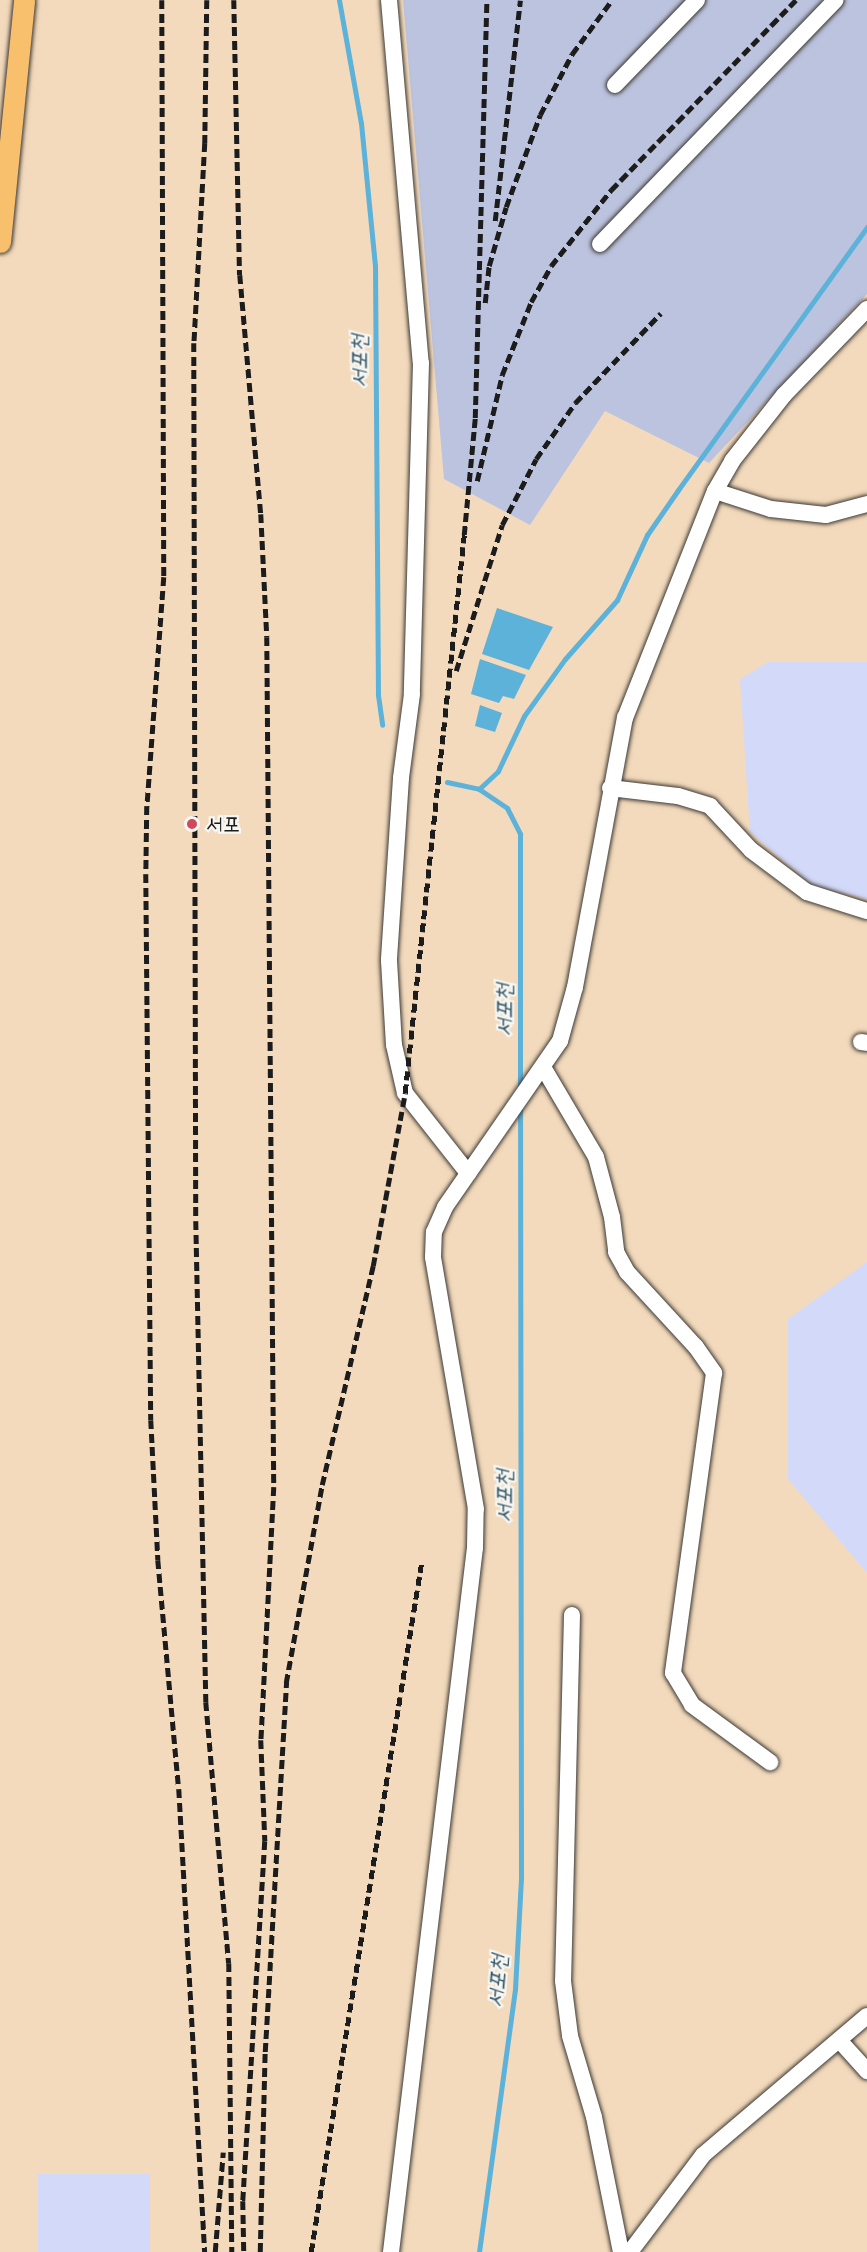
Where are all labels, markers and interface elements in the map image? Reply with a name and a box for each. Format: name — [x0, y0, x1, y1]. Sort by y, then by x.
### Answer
water label: 서포천 — [346, 334, 372, 388]
place label: 서포 — [206, 811, 240, 837]
marker: 서포 — [183, 815, 201, 833]
water label: 서포천 — [491, 983, 517, 1037]
water label: 서포천 — [491, 1469, 517, 1523]
water label: 서포천 — [482, 1953, 512, 2009]

